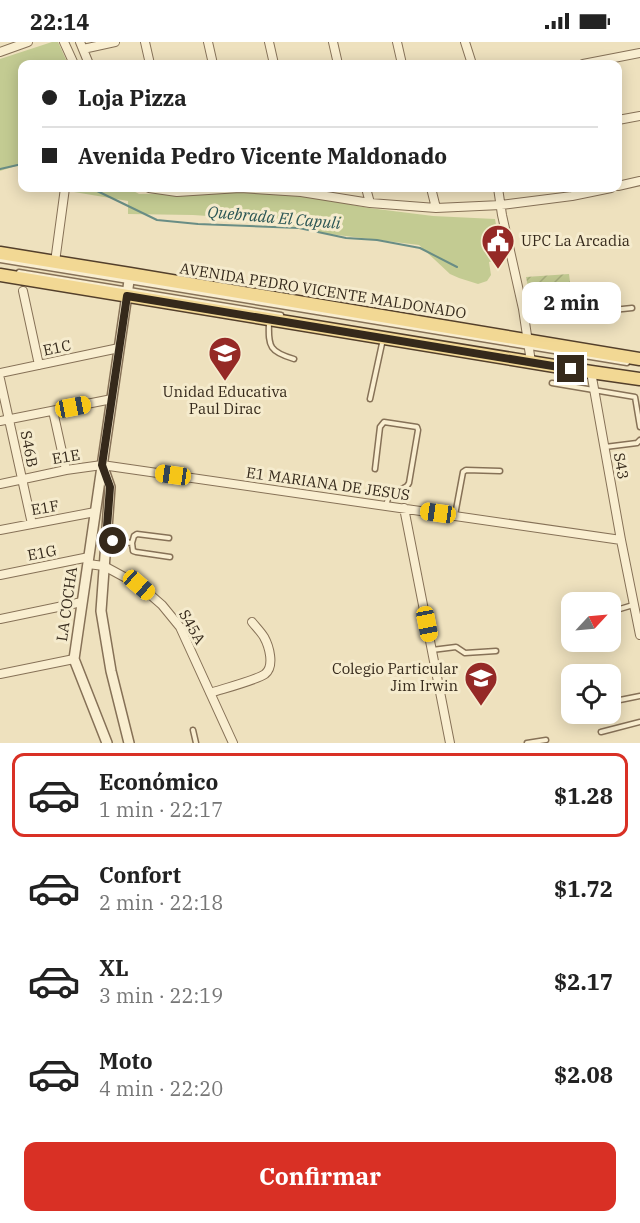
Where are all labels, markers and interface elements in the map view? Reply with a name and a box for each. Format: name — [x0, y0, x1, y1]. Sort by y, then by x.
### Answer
text: 22:14 — [30, 7, 89, 36]
text: Loja Pizza — [78, 83, 187, 112]
text: Avenida Pedro Vicente Maldonado — [78, 141, 447, 170]
water label: Quebrada El Capuli — [207, 201, 342, 233]
public building icon: UPC La Arcadia — [480, 223, 516, 270]
place label: UPC La Arcadia — [521, 231, 630, 250]
street label: AVENIDA PEDRO VICENTE MALDONADO — [178, 258, 468, 323]
callout: 2 min — [522, 282, 620, 324]
text: 2 min — [544, 289, 600, 316]
street label: E1C — [41, 335, 73, 360]
school or university icon: Unidad Educativa Paul Dirac — [207, 335, 243, 382]
route end — [557, 355, 584, 382]
place label: Unidad Educativa Paul Dirac — [163, 382, 287, 418]
car — [54, 395, 92, 419]
street label: S46B — [17, 429, 42, 469]
street label: E1E — [50, 445, 81, 468]
street label: S43 — [610, 451, 633, 481]
street label: E1 MARIANA DE JESUS — [245, 463, 411, 504]
car — [154, 464, 192, 486]
street label: E1F — [29, 496, 60, 519]
car — [419, 502, 457, 524]
route start — [99, 527, 126, 554]
street label: E1G — [26, 540, 58, 565]
street label: LA COCHA — [52, 565, 81, 642]
car — [120, 566, 158, 604]
north arrow — [561, 592, 621, 652]
map controls — [561, 592, 621, 724]
car — [415, 605, 439, 643]
street label: S45A — [175, 606, 210, 648]
place label: Colegio Particular Jim Irwin — [332, 659, 458, 695]
school or university icon: Colegio Particular Jim Irwin — [463, 660, 499, 707]
button: locate — [561, 664, 621, 724]
text: Económico — [99, 767, 218, 796]
icon: car — [27, 768, 81, 822]
text: $1.28 — [554, 781, 613, 810]
text: 1 min · 22:17 — [99, 796, 223, 823]
text: Confort — [99, 860, 181, 889]
icon: car — [27, 861, 81, 915]
text: $1.72 — [554, 874, 613, 903]
text: 2 min · 22:18 — [99, 889, 223, 916]
text: XL — [99, 953, 129, 982]
icon: car — [27, 954, 81, 1008]
text: $2.17 — [554, 967, 613, 996]
text: 3 min · 22:19 — [99, 982, 223, 1009]
text: Moto — [99, 1046, 153, 1075]
icon: car — [27, 1047, 81, 1101]
text: $2.08 — [554, 1060, 613, 1089]
text: 4 min · 22:20 — [99, 1075, 223, 1102]
button: Confirmar — [24, 1142, 616, 1211]

